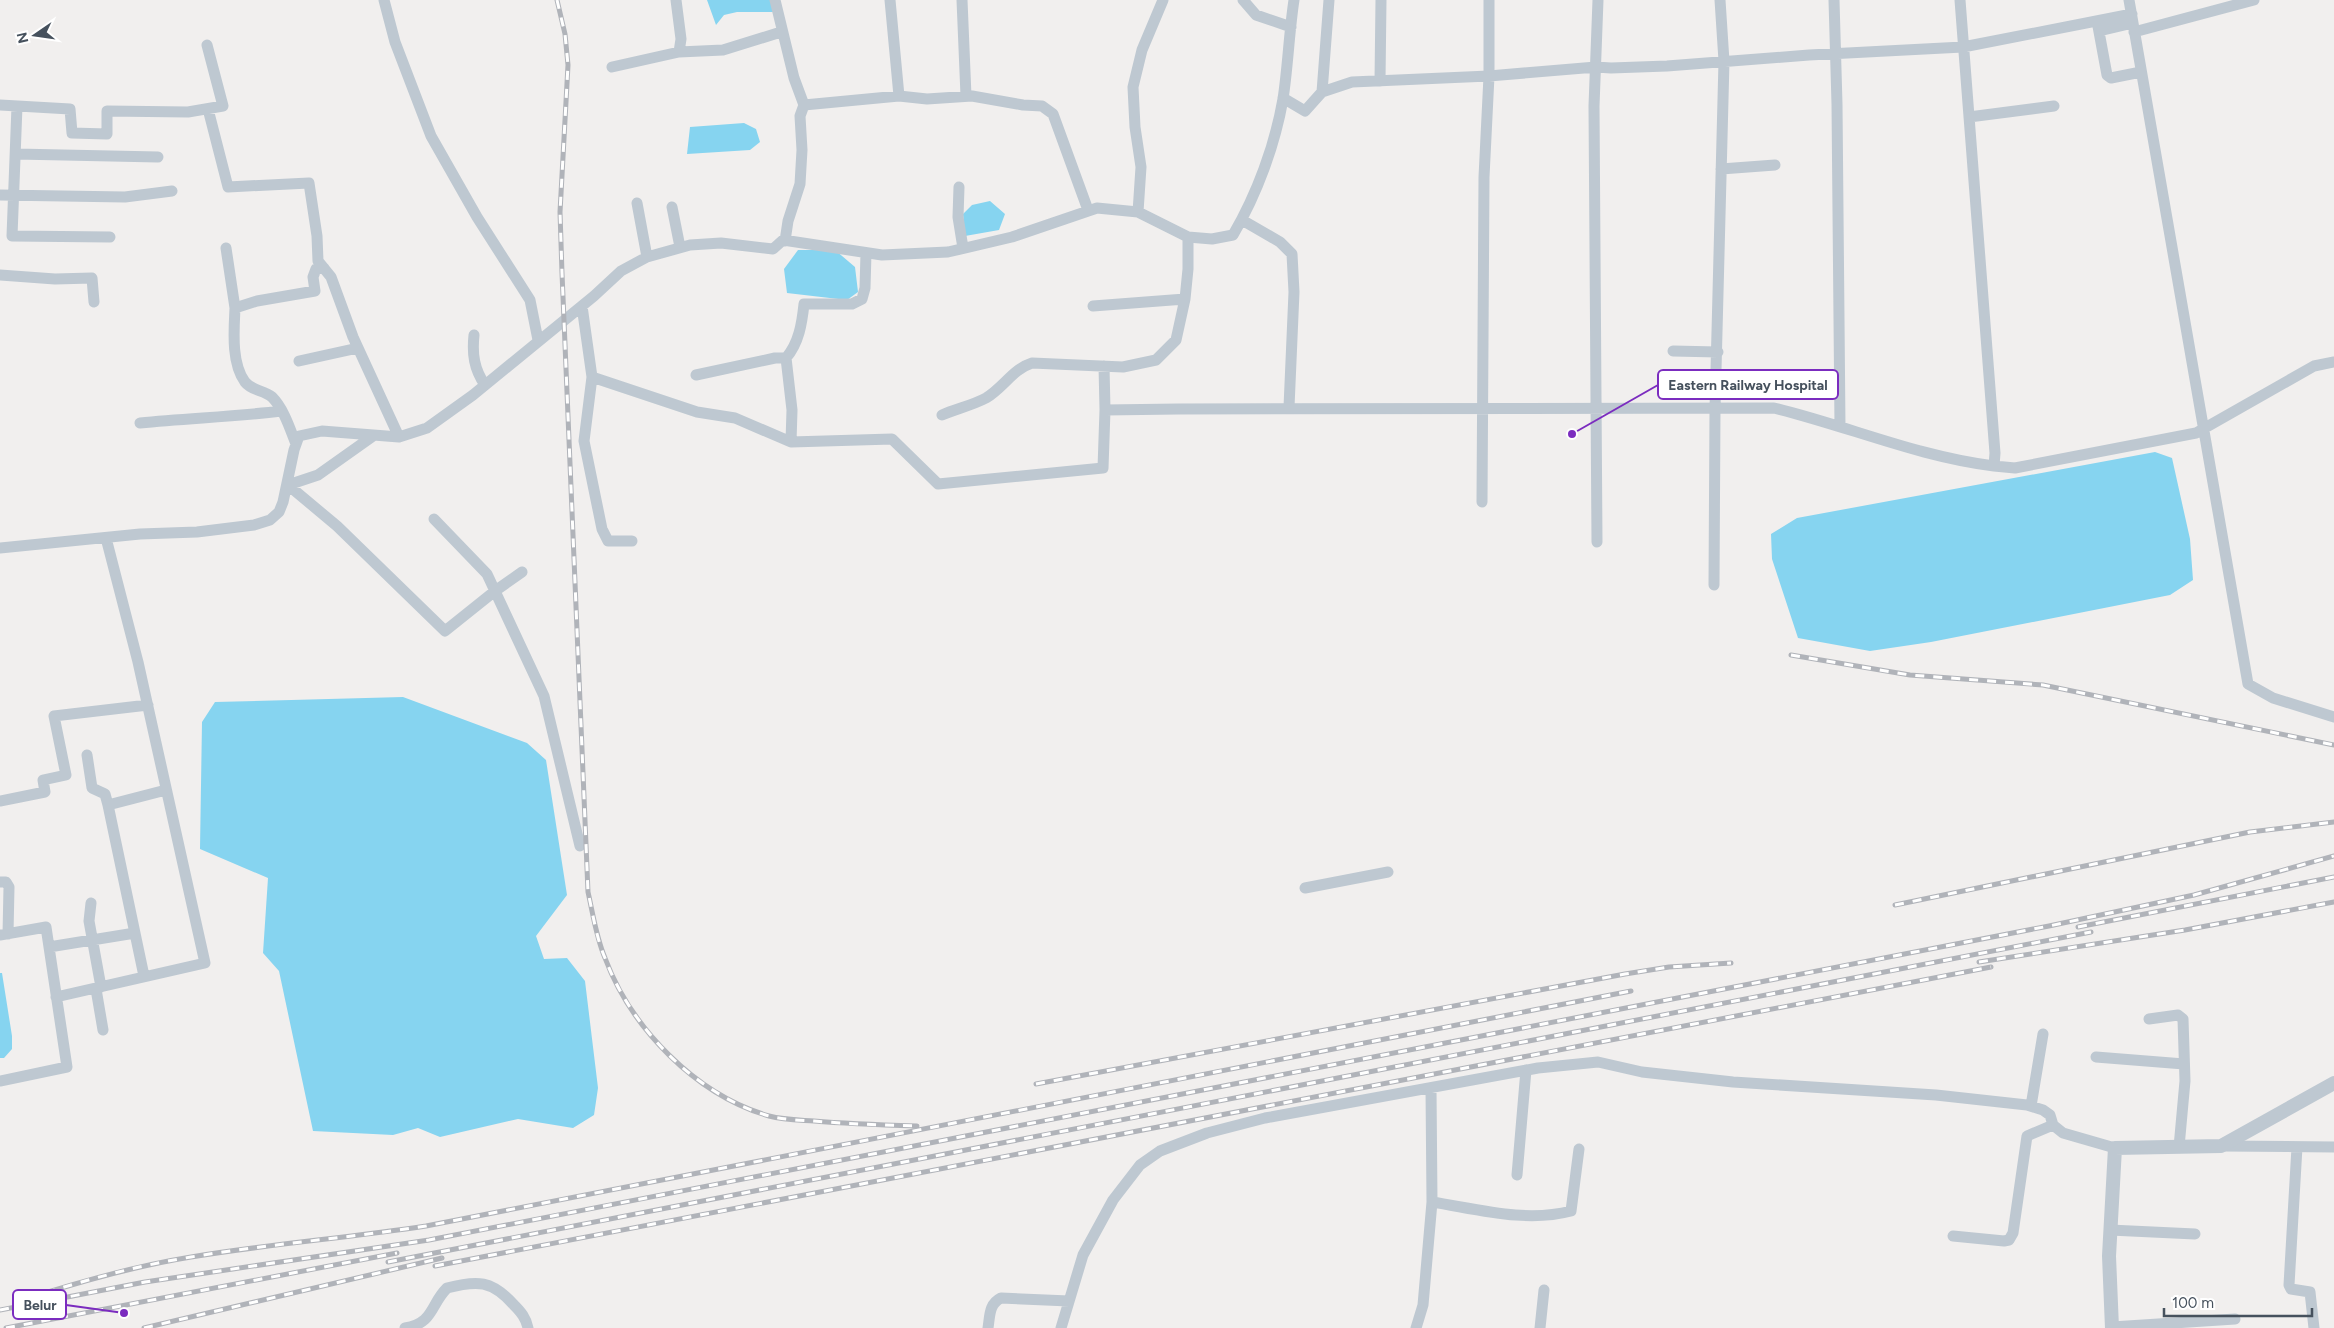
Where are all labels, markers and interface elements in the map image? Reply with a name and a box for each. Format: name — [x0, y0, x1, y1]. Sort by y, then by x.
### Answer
north arrow — [10, 10, 60, 60]
text: N — [13, 31, 32, 45]
callout: Eastern Railway Hospital — [1658, 370, 1838, 399]
text: Eastern Railway Hospital — [1668, 377, 1828, 394]
scale bar — [2164, 1286, 2312, 1318]
callout: Belur — [13, 1290, 66, 1319]
text: 100 m — [2172, 1294, 2214, 1312]
text: Belur — [23, 1297, 57, 1314]

